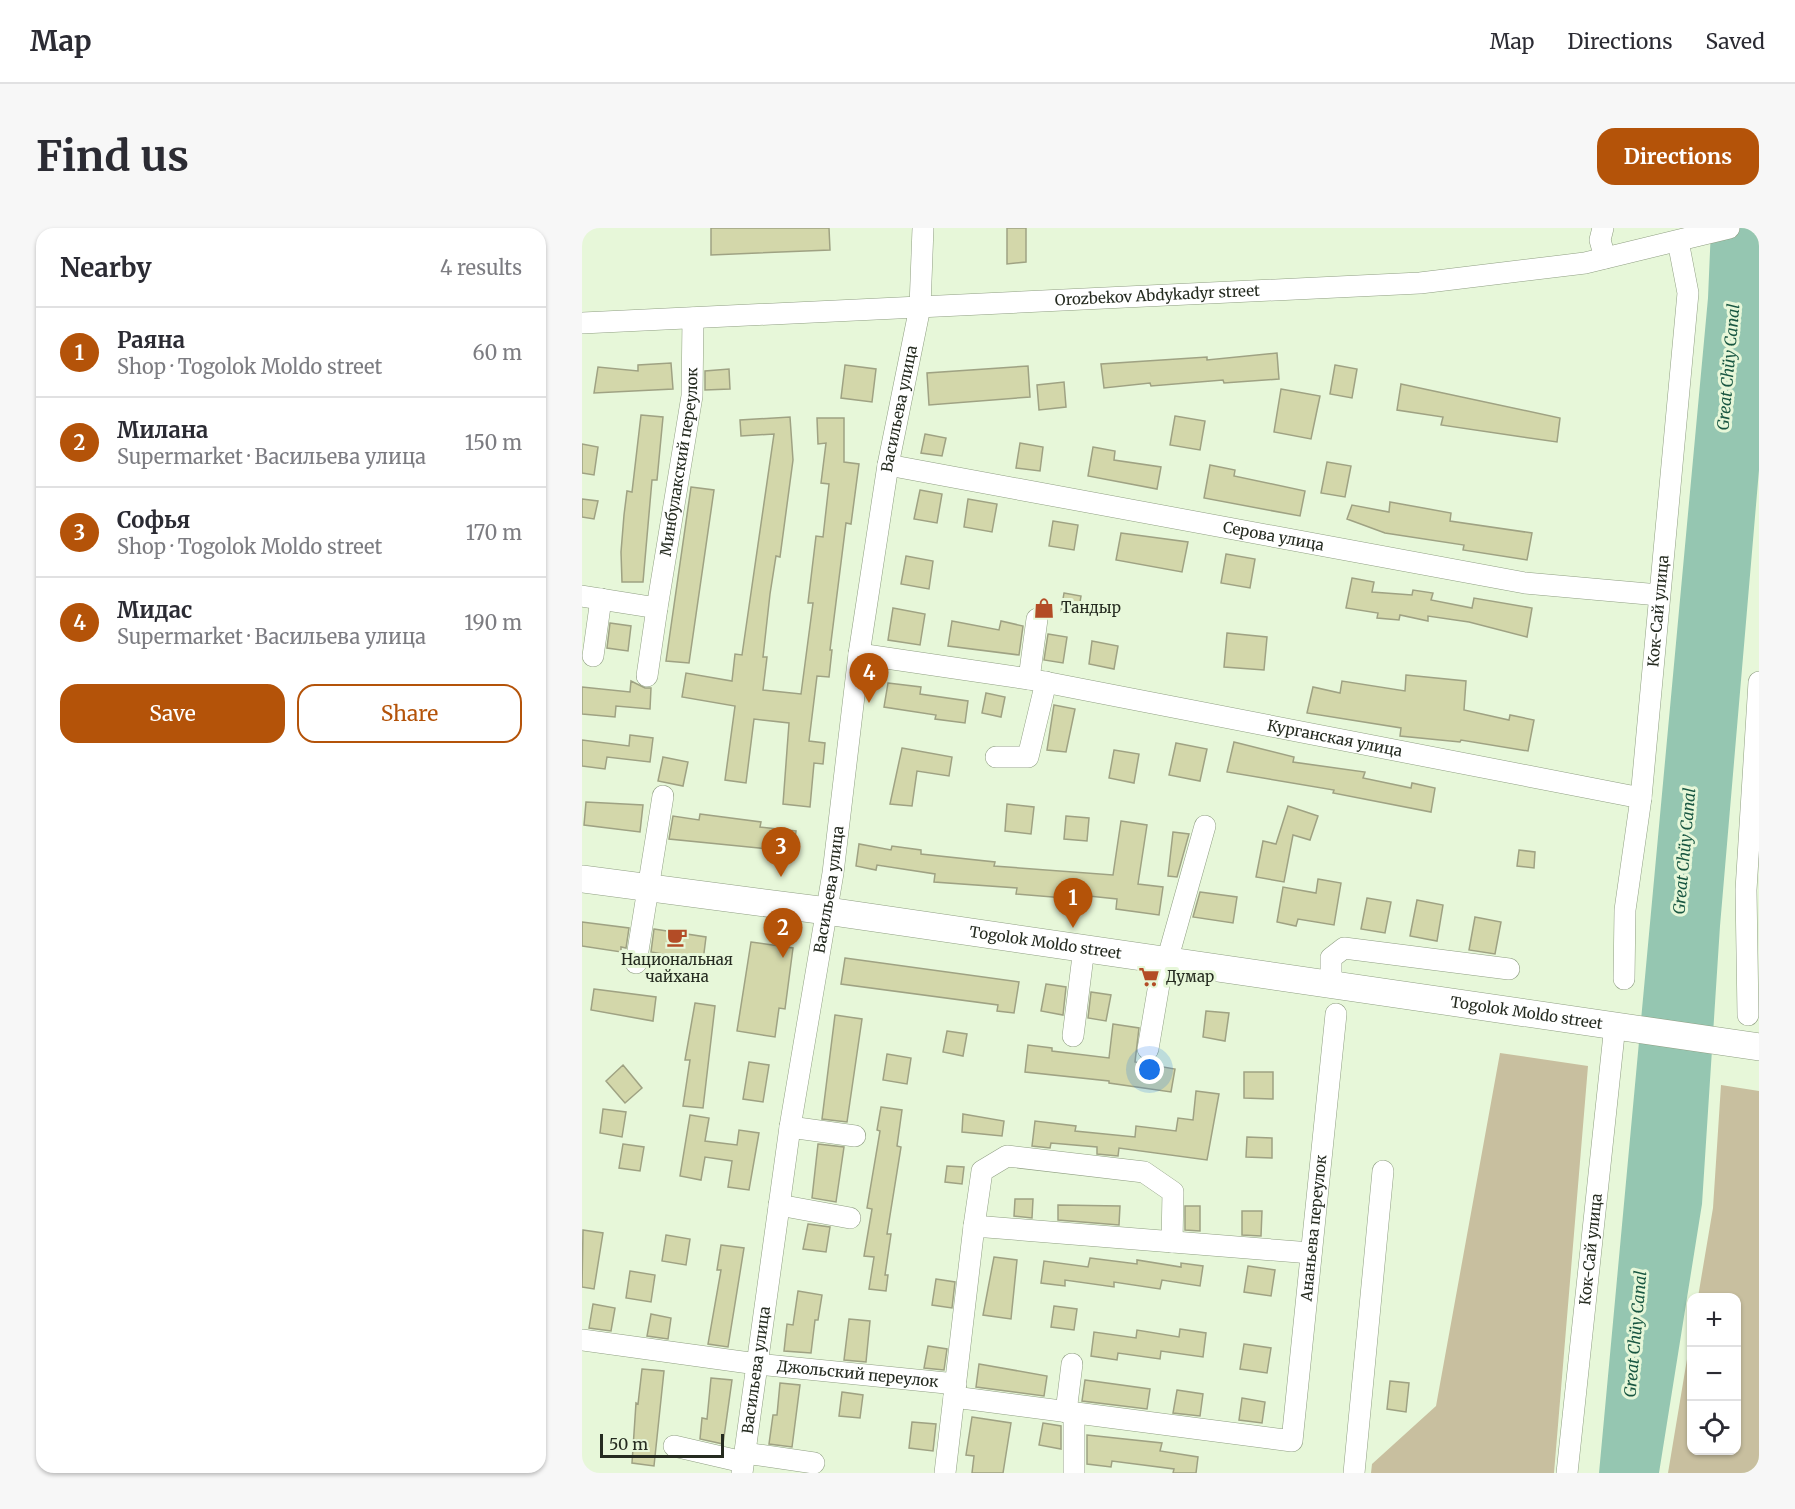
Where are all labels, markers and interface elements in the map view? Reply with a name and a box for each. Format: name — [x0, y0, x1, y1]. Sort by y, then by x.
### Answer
text: Map — [30, 23, 92, 59]
text: Map — [1490, 28, 1534, 55]
text: Directions — [1567, 28, 1672, 55]
text: Saved — [1705, 28, 1765, 55]
button: Directions — [1597, 128, 1759, 185]
text: Find us — [36, 130, 189, 182]
text: Nearby — [60, 251, 152, 284]
text: 4 results — [440, 255, 522, 280]
street label: Orozbekov Abdykadyr street — [1054, 281, 1260, 309]
water label: Great Chüy Canal — [1713, 303, 1744, 431]
text: Раяна — [117, 326, 185, 354]
text: 1 — [75, 340, 84, 365]
text: 60 m — [472, 340, 522, 365]
street label: Васильева улица — [877, 344, 921, 473]
text: Shop · Togolok Moldo street — [117, 354, 382, 379]
street label: Минбулакский переулок — [656, 367, 701, 558]
text: Милана — [117, 416, 208, 444]
text: 2 — [74, 430, 85, 455]
text: 150 m — [465, 430, 522, 455]
text: Supermarket · Васильева улица — [117, 444, 426, 469]
text: Софья — [117, 506, 190, 534]
street label: Серова улица — [1221, 517, 1326, 555]
text: 3 — [74, 520, 85, 545]
text: 170 m — [466, 520, 522, 545]
text: Shop · Togolok Moldo street — [117, 534, 382, 559]
street label: Кок-Сай улица — [1643, 554, 1673, 668]
text: Мидас — [117, 596, 192, 624]
shop icon: Тандыр — [1032, 596, 1056, 620]
place label: Тандыр — [1061, 598, 1121, 617]
text: 4 — [73, 610, 86, 635]
text: 190 m — [464, 610, 522, 635]
text: Supermarket · Васильева улица — [117, 624, 426, 649]
pin: 4 — [850, 654, 888, 703]
button: Save — [60, 684, 285, 743]
button: Share — [297, 684, 522, 743]
street label: Курганская улица — [1266, 716, 1404, 760]
water label: Great Chüy Canal — [1669, 787, 1700, 915]
street label: Васильева улица — [810, 825, 848, 955]
pin: 3 — [762, 828, 800, 877]
pin: 1 — [1054, 878, 1092, 928]
pin: 2 — [764, 908, 802, 958]
street label: Togolok Moldo street — [968, 922, 1123, 963]
cafe icon: Национальная чайхана — [665, 925, 689, 949]
place label: Национальная чайхана — [621, 950, 733, 986]
supermarket icon: Думар — [1137, 965, 1161, 989]
place label: Думар — [1166, 967, 1214, 986]
street label: Togolok Moldo street — [1449, 992, 1604, 1033]
your location — [1135, 1055, 1164, 1084]
street label: Ананьева переулок — [1296, 1153, 1330, 1303]
street label: Кок-Сай улица — [1575, 1192, 1606, 1306]
water label: Great Chüy Canal — [1620, 1270, 1651, 1398]
map controls — [1687, 1293, 1741, 1455]
button: + — [1687, 1293, 1741, 1347]
street label: Васильева улица — [738, 1305, 774, 1435]
button: − — [1687, 1347, 1741, 1401]
street label: Джольский переулок — [776, 1356, 940, 1391]
button: locate — [1687, 1401, 1741, 1455]
scale bar — [600, 1431, 724, 1458]
text: 50 m — [609, 1434, 648, 1454]

